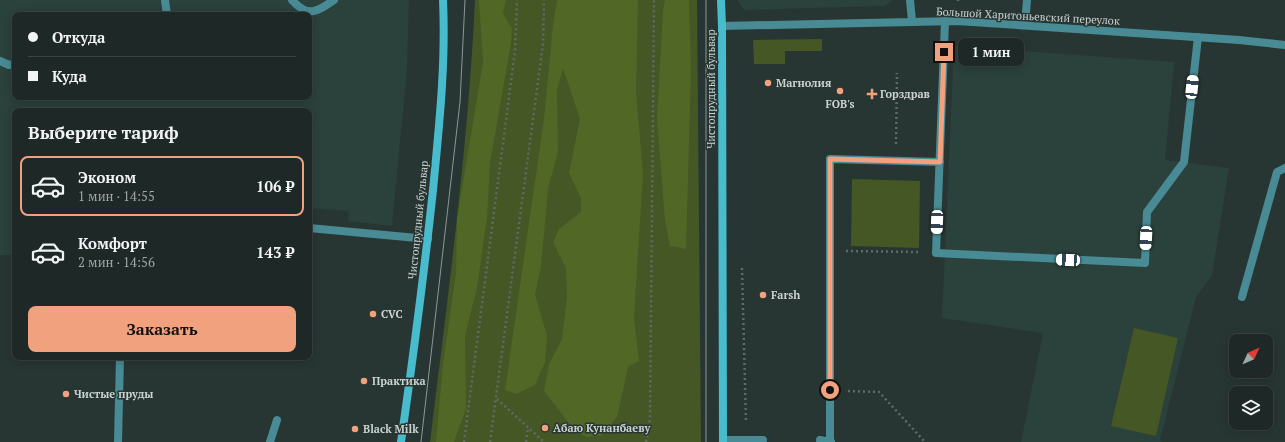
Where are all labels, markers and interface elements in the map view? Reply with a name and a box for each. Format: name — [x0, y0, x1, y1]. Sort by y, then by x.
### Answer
street label: Большой Харитоньевский переулок — [936, 4, 1120, 28]
text: Откуда — [52, 27, 105, 47]
street label: Чистопрудный бульвар — [704, 29, 718, 149]
callout: 1 мин — [958, 38, 1024, 66]
route end — [935, 43, 953, 61]
text: 1 мин — [972, 43, 1010, 61]
text: Куда — [52, 66, 87, 86]
car — [1185, 74, 1199, 100]
place label: Магнолия — [776, 76, 832, 90]
marker: Магнолия — [763, 78, 773, 88]
marker: FOB's — [835, 86, 845, 96]
place label: Горздрав — [880, 87, 930, 101]
marker: Горздрав — [867, 89, 877, 99]
place label: FOB's — [825, 97, 855, 111]
text: Выберите тариф — [28, 120, 179, 144]
street label: Чистопрудный бульвар — [405, 160, 431, 280]
text: Эконом — [78, 167, 136, 187]
icon: car — [30, 168, 66, 204]
text: 106 ₽ — [256, 176, 294, 196]
text: 1 мин · 14:55 — [78, 187, 155, 205]
car — [931, 210, 943, 234]
car — [1139, 226, 1153, 250]
text: Комфорт — [78, 233, 147, 253]
icon: car — [30, 234, 66, 270]
text: 143 ₽ — [256, 242, 294, 262]
text: 2 мин · 14:56 — [78, 253, 155, 271]
car — [1056, 253, 1080, 267]
place label: Farsh — [771, 288, 800, 302]
marker: Farsh — [758, 290, 768, 300]
button: Заказать — [28, 306, 296, 352]
place label: CVC — [381, 307, 403, 321]
marker: CVC — [368, 309, 378, 319]
north arrow — [1229, 334, 1273, 378]
map controls — [1229, 334, 1273, 430]
place label: Практика — [372, 374, 426, 388]
marker: Практика — [359, 376, 369, 386]
route start — [821, 381, 839, 399]
button: layers — [1229, 386, 1273, 430]
place label: Чистые пруды — [74, 387, 153, 401]
marker: Чистые пруды — [61, 389, 71, 399]
place label: Абаю Кунанбаеву — [553, 421, 650, 435]
place label: Black Milk — [363, 422, 419, 436]
marker: Абаю Кунанбаеву — [540, 423, 550, 433]
marker: Black Milk — [350, 424, 360, 434]

